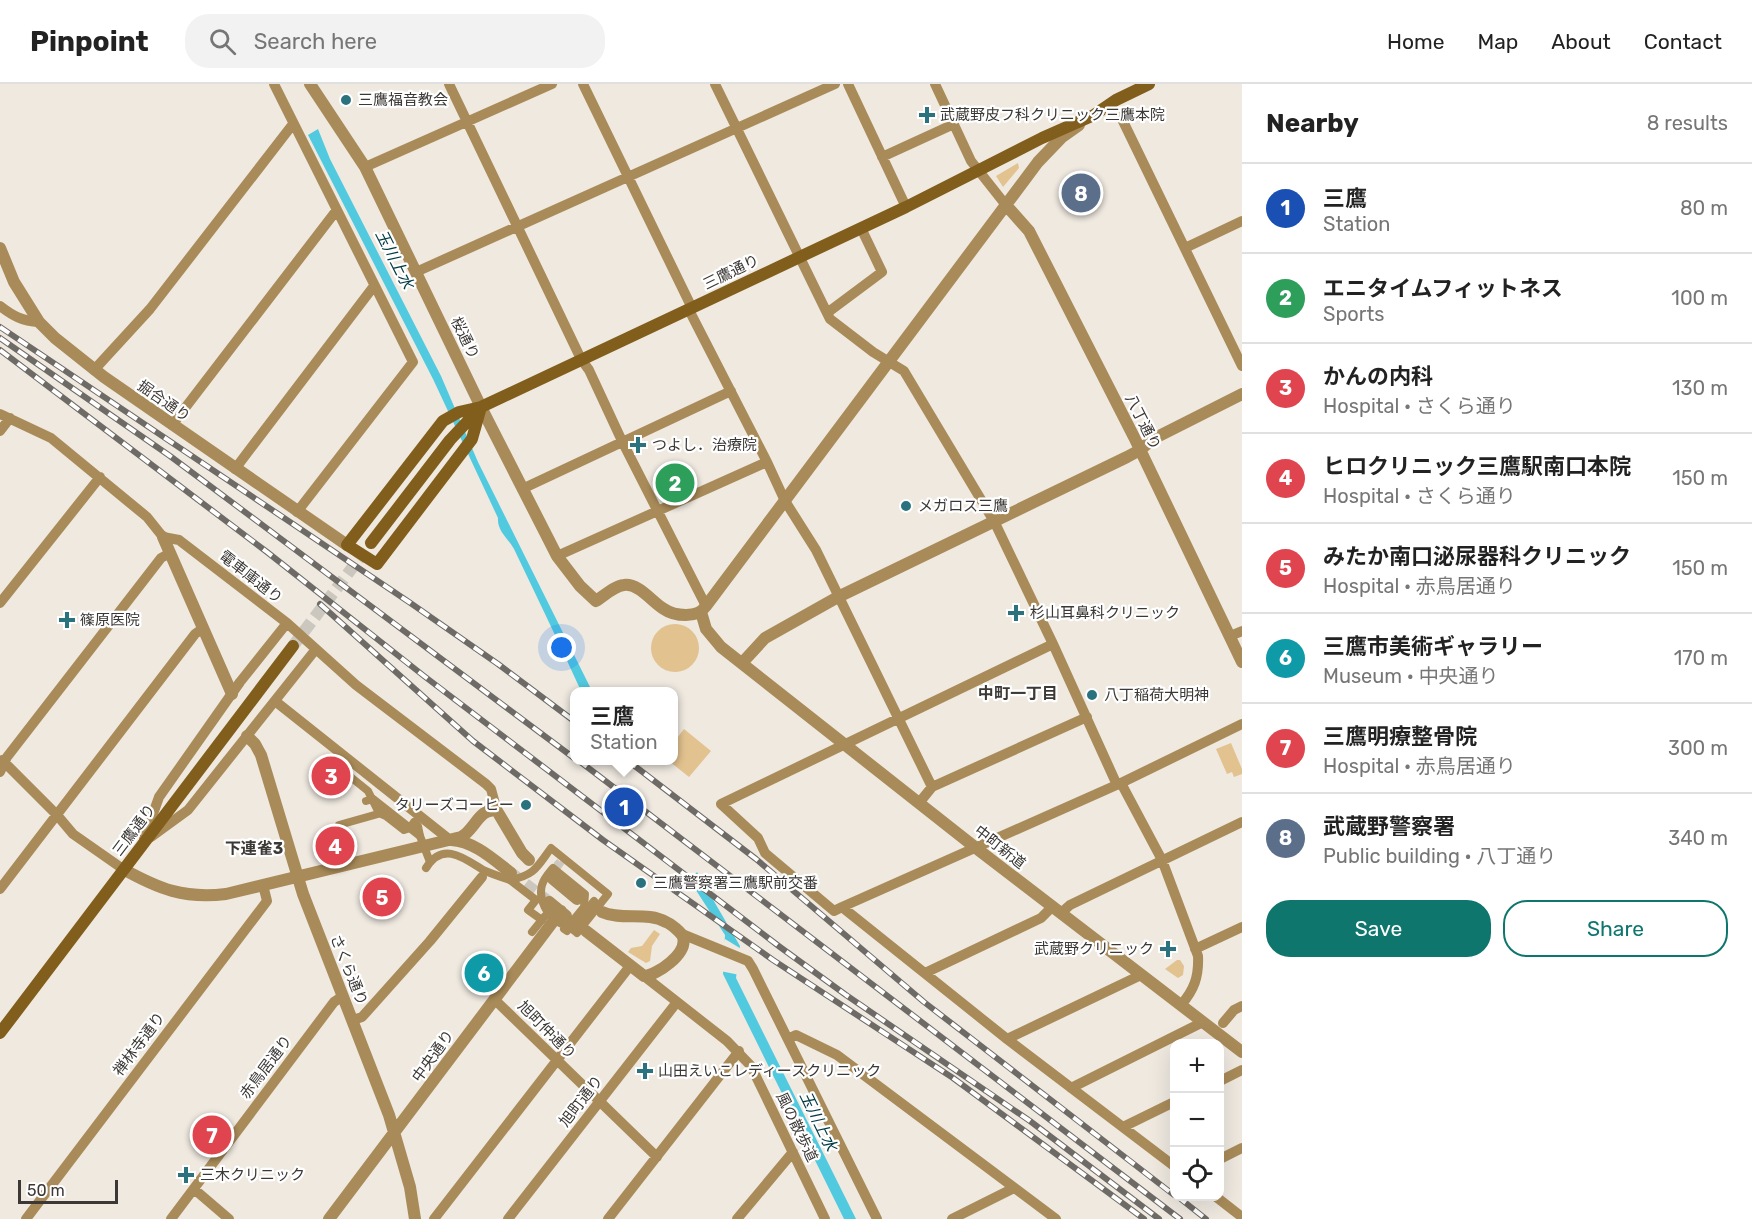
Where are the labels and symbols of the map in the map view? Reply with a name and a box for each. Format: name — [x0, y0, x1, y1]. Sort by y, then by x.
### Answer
place label: 三鷹福音教会 — [358, 91, 448, 109]
marker: 三鷹福音教会 — [339, 93, 353, 107]
marker: 武蔵野皮フ科クリニック三鷹本院 — [918, 106, 936, 124]
place label: 武蔵野皮フ科クリニック三鷹本院 — [940, 106, 1165, 124]
pin: 8 — [1062, 170, 1100, 216]
water label: 玉川上水 — [372, 226, 418, 294]
street label: 三鷹通り — [700, 251, 762, 293]
street label: 桜通り — [447, 314, 483, 362]
street label: 掘合通り — [134, 376, 194, 426]
street label: 八丁通り — [1121, 391, 1165, 453]
marker: つよし．治療院 — [629, 436, 647, 454]
place label: つよし．治療院 — [652, 436, 757, 454]
pin: 2 — [656, 460, 694, 506]
place label: メガロス三鷹 — [918, 497, 1008, 515]
marker: メガロス三鷹 — [899, 499, 913, 513]
street label: 電車庫通り — [216, 547, 286, 607]
marker: 杉山耳鼻科クリニック — [1007, 604, 1025, 622]
place label: 杉山耳鼻科クリニック — [1030, 604, 1180, 622]
marker: 篠原医院 — [58, 611, 76, 629]
place label: 篠原医院 — [80, 611, 140, 629]
your location — [547, 633, 576, 662]
district label: 中町一丁目 — [978, 684, 1058, 703]
place label: 八丁稲荷大明神 — [1104, 686, 1209, 704]
marker: 八丁稲荷大明神 — [1085, 688, 1099, 702]
pin: 3 — [312, 754, 350, 798]
pin: 1 — [604, 784, 644, 830]
place label: タリーズコーヒー — [395, 796, 514, 814]
marker: タリーズコーヒー — [519, 798, 533, 812]
street label: 三鷹通り — [109, 801, 159, 859]
street label: 中町新道 — [971, 821, 1029, 873]
pin: 4 — [316, 824, 354, 868]
district label: 下連雀3 — [225, 839, 283, 858]
pin: 5 — [362, 874, 401, 920]
place label: 三鷹警察署三鷹駅前交番 — [653, 874, 818, 892]
marker: 三鷹警察署三鷹駅前交番 — [634, 876, 648, 890]
street label: さくら通り — [327, 932, 371, 1008]
place label: 武蔵野クリニック — [1034, 940, 1154, 958]
marker: 武蔵野クリニック — [1159, 940, 1177, 958]
pin: 6 — [464, 950, 504, 996]
street label: 旭町仲通り — [514, 997, 580, 1063]
street label: 禅林寺通り — [109, 1009, 169, 1079]
street label: 中央通り — [408, 1026, 458, 1086]
street label: 赤鳥居通り — [236, 1032, 296, 1102]
marker: 山田えいこレディースクリニック — [636, 1062, 654, 1080]
place label: 山田えいこレディースクリニック — [658, 1062, 881, 1080]
street label: 旭町通り — [555, 1072, 607, 1130]
water label: 玉川上水 — [796, 1088, 842, 1156]
street label: 風の散歩道 — [772, 1089, 822, 1165]
pin: 7 — [192, 1112, 232, 1158]
marker: 三木クリニック — [177, 1166, 195, 1184]
place label: 三木クリニック — [200, 1166, 305, 1184]
scale bar — [18, 1177, 118, 1204]

